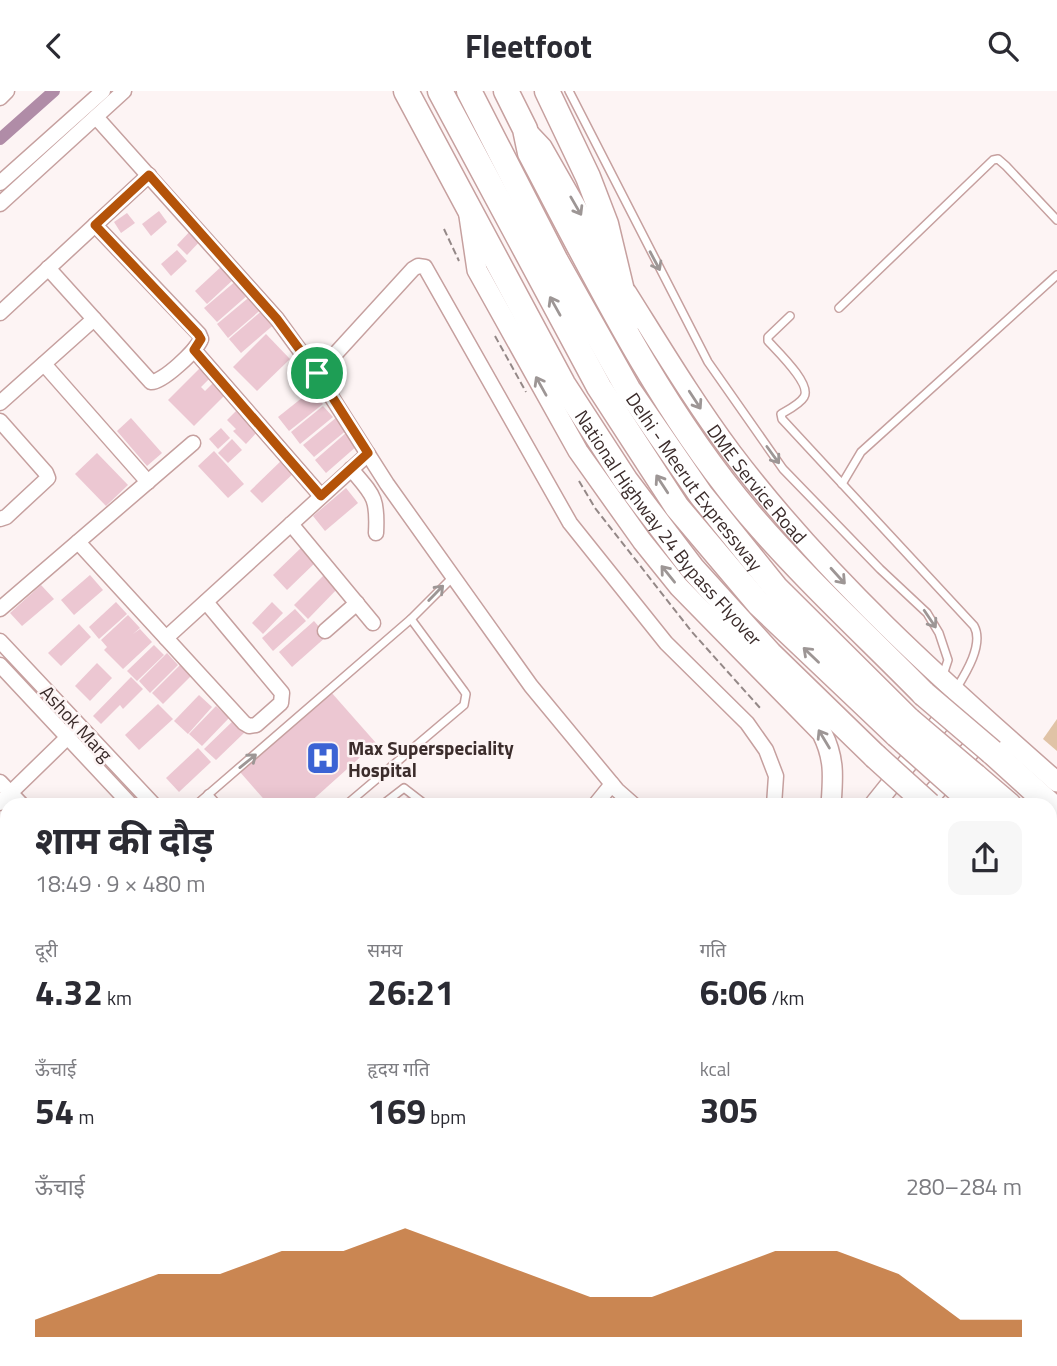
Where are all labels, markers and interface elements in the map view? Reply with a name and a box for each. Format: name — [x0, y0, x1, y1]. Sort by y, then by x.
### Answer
text: Fleetfoot — [465, 22, 592, 70]
icon: back — [35, 27, 73, 65]
icon: search — [984, 27, 1022, 65]
one-way arrow — [569, 196, 583, 216]
one-way arrow — [649, 250, 663, 271]
one-way arrow — [547, 296, 561, 317]
pin — [287, 343, 347, 403]
icon: arrive — [298, 354, 336, 392]
one-way arrow — [534, 376, 548, 396]
street label: Delhi - Meerut Expressway — [620, 386, 771, 577]
one-way arrow — [688, 390, 702, 409]
street label: National Highway 24 Bypass Flyover — [569, 403, 770, 652]
street label: DME Service Road — [701, 418, 815, 549]
one-way arrow — [766, 445, 780, 464]
one-way arrow — [655, 475, 669, 494]
one-way arrow — [661, 565, 676, 584]
one-way arrow — [830, 567, 847, 584]
one-way arrow — [428, 585, 445, 602]
one-way arrow — [923, 609, 937, 628]
one-way arrow — [803, 646, 820, 663]
street label: Ashok Marg — [34, 678, 120, 768]
one-way arrow — [817, 729, 831, 749]
place label: Max Superspeciality Hospital — [348, 733, 514, 784]
hospital icon: Max Superspeciality Hospital — [304, 739, 342, 777]
one-way arrow — [239, 753, 257, 769]
text: शाम की दौड़ — [35, 811, 213, 869]
button: share — [948, 821, 1022, 895]
text: 18:49 · 9 × 480 m — [35, 866, 205, 901]
text: दूरी — [35, 935, 58, 964]
text: समय — [367, 935, 403, 964]
text: गति — [700, 935, 726, 964]
text: 4.32 — [35, 965, 103, 1019]
text: 26:21 — [367, 965, 455, 1019]
text: 6:06 — [700, 965, 767, 1019]
text: km — [103, 983, 132, 1012]
text: /km — [767, 983, 804, 1012]
text: ऊँचाई — [35, 1054, 76, 1083]
text: हृदय गति — [367, 1054, 430, 1083]
text: kcal — [700, 1054, 731, 1083]
text: 305 — [700, 1083, 758, 1137]
text: 54 — [35, 1084, 74, 1138]
text: 169 — [367, 1084, 426, 1138]
text: m — [74, 1102, 94, 1131]
text: bpm — [426, 1102, 466, 1131]
text: ऊँचाई — [35, 1169, 85, 1204]
text: 280–284 m — [906, 1169, 1022, 1204]

